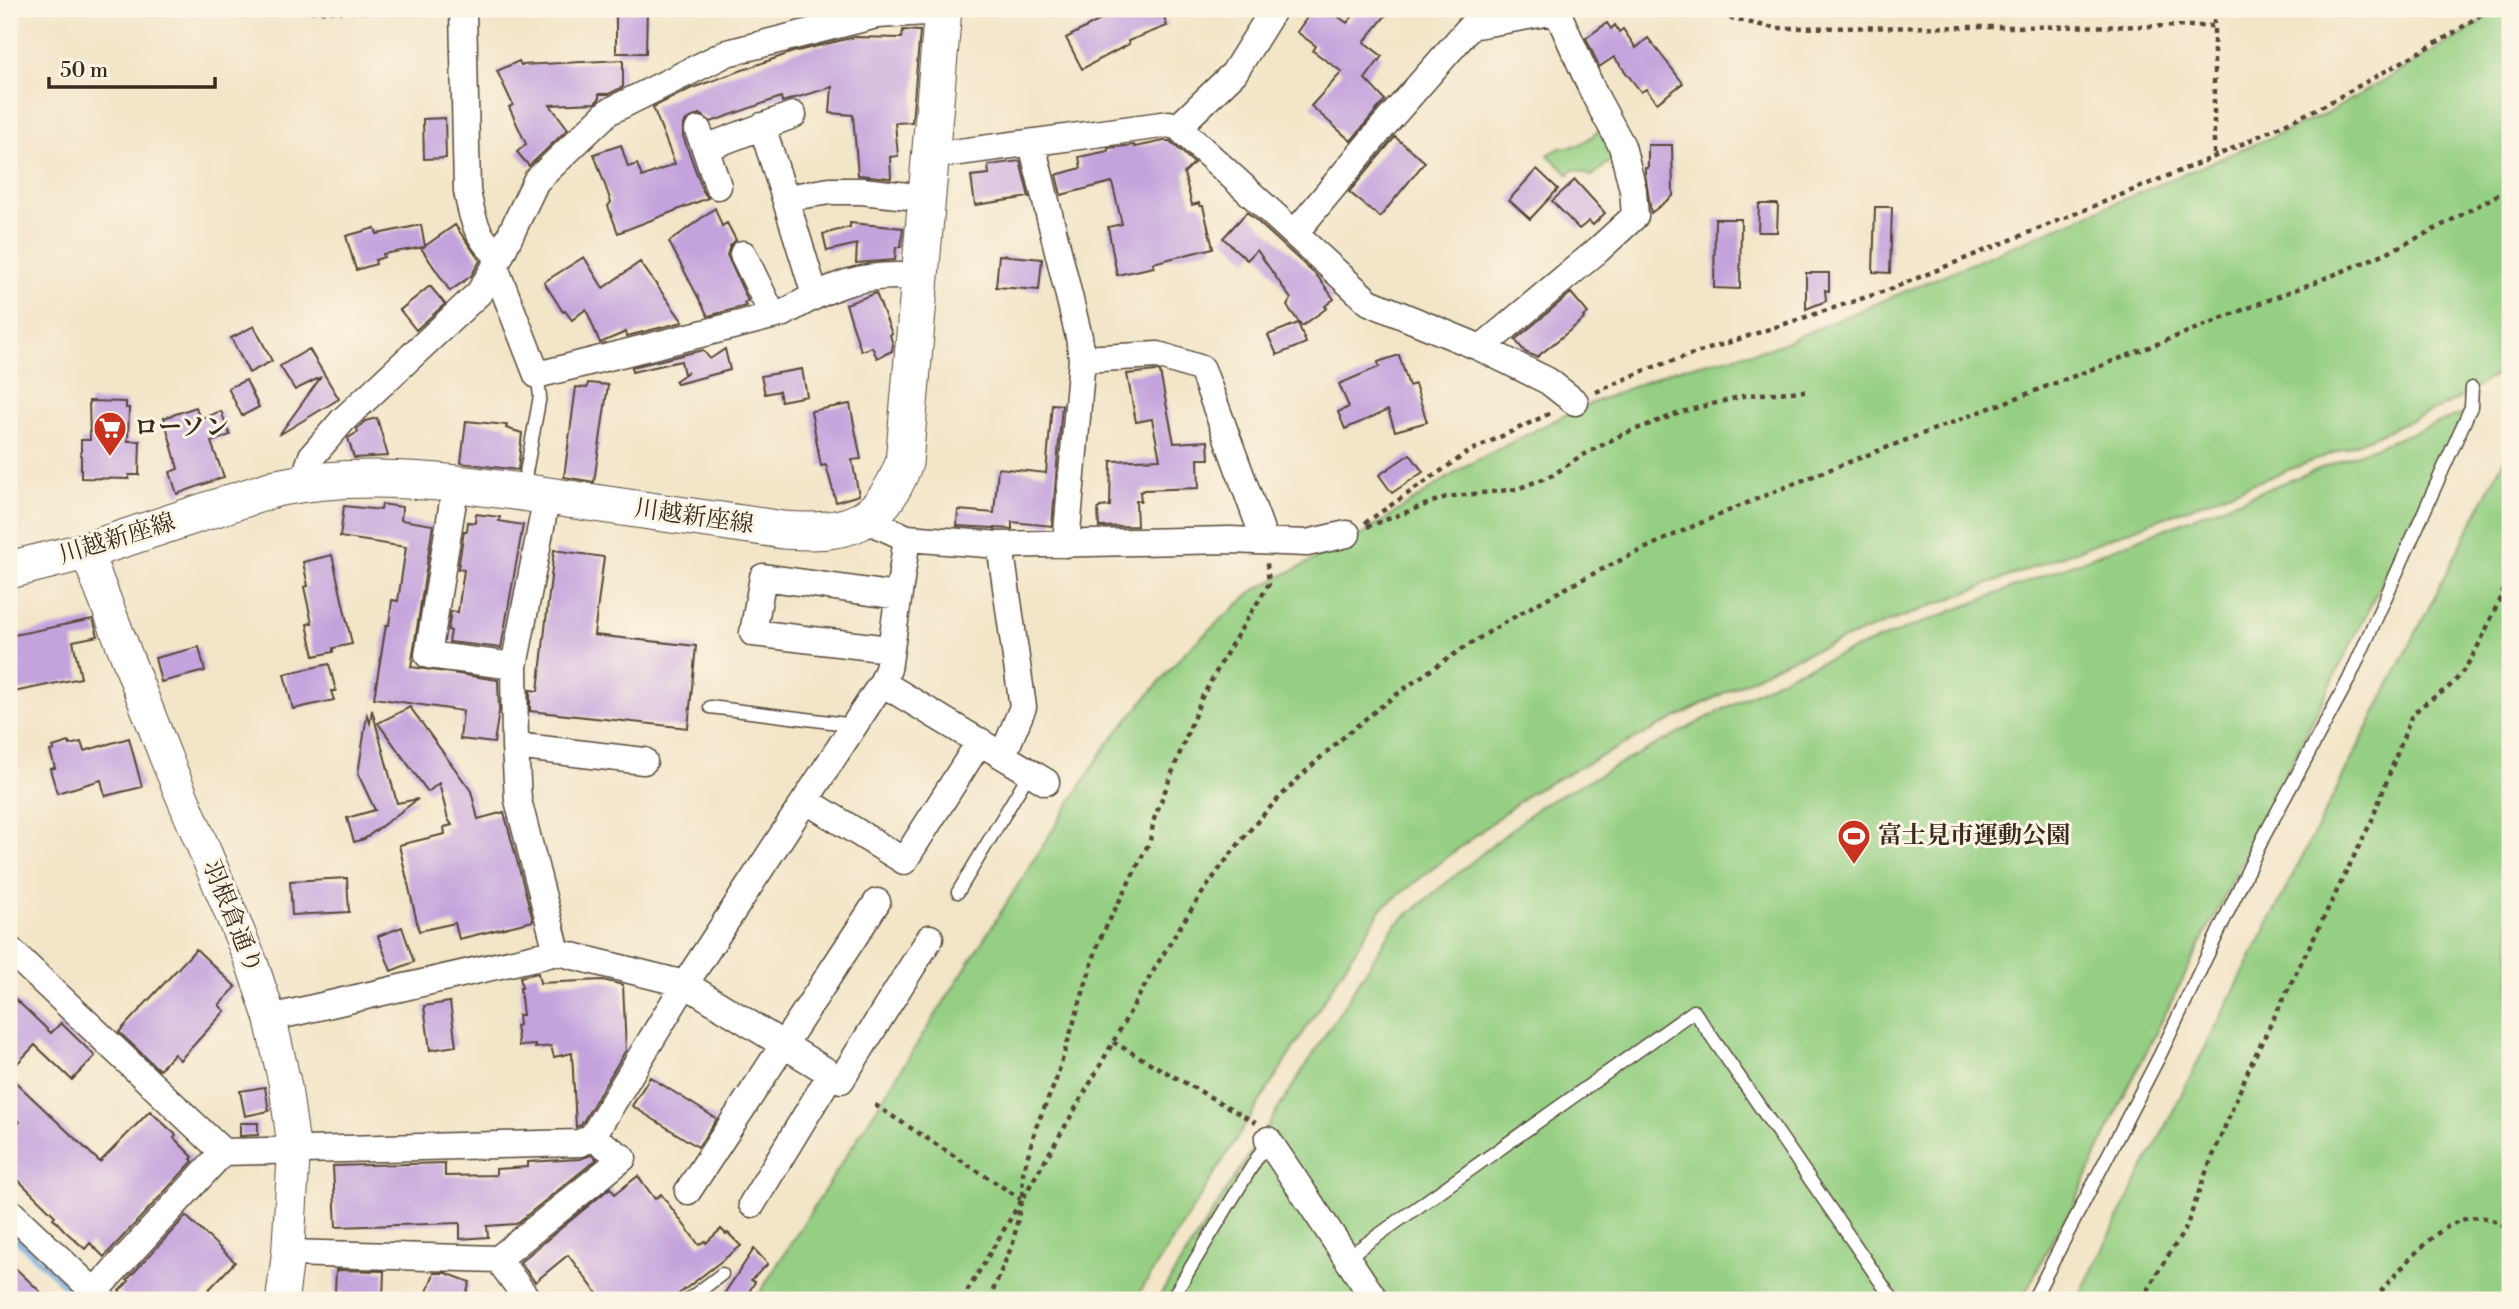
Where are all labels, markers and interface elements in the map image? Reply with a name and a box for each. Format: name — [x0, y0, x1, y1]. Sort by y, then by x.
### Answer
scale bar — [49, 46, 215, 90]
text: 50 m — [60, 58, 108, 84]
supermarket icon: ローソン — [91, 409, 129, 458]
place label: ローソン — [134, 413, 229, 443]
street label: 川越新座線 — [632, 494, 756, 540]
street label: 川越新座線 — [55, 507, 179, 571]
sports icon: 富士見市運動公園 — [1835, 817, 1873, 866]
place label: 富士見市運動公園 — [1878, 821, 2070, 851]
street label: 羽根倉通り — [196, 856, 268, 978]

